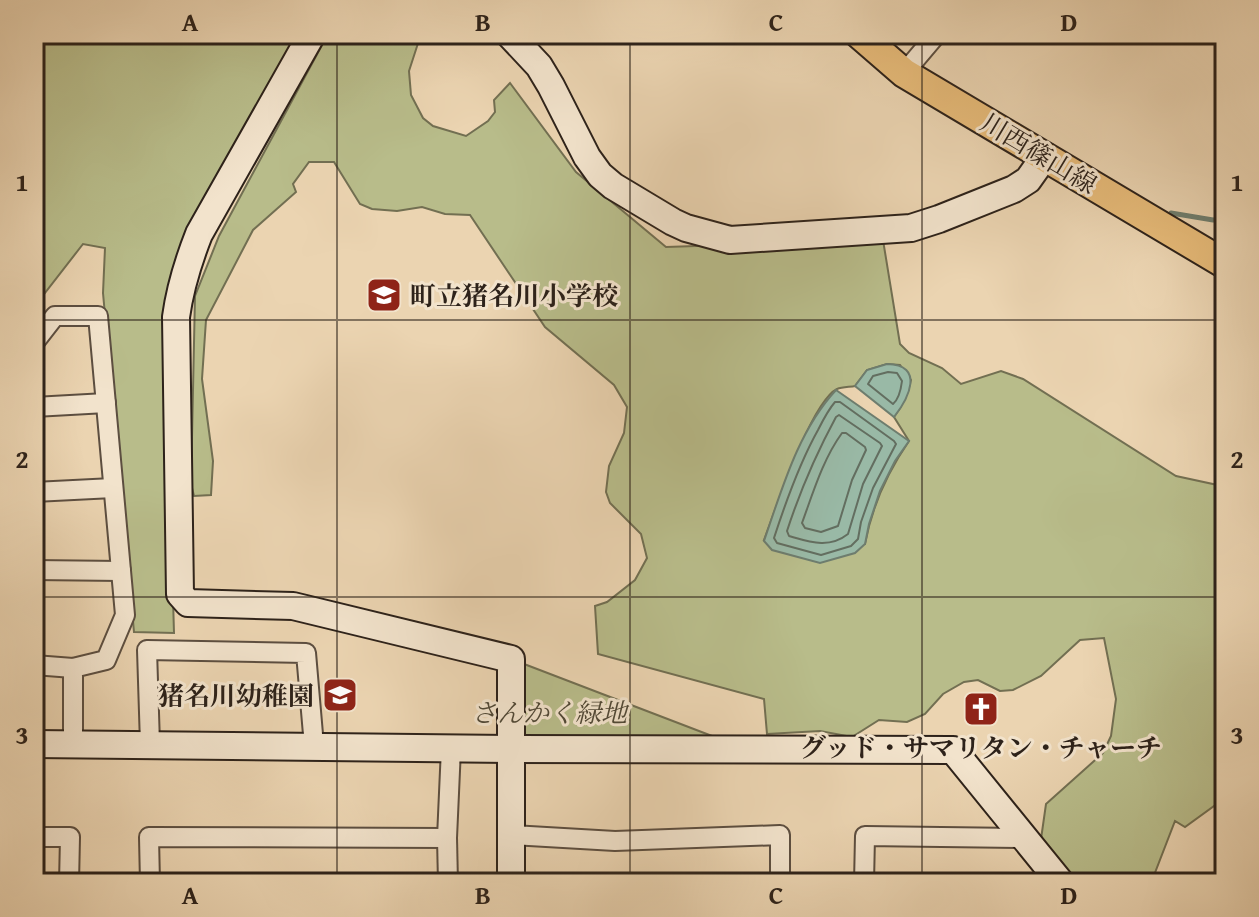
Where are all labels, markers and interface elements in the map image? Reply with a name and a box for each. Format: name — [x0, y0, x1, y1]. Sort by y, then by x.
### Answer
text: A — [182, 2, 199, 41]
text: B — [475, 2, 491, 41]
text: C — [769, 2, 783, 41]
text: D — [1061, 2, 1077, 41]
street label: 川西篠山線 — [973, 103, 1105, 203]
text: 1 — [15, 162, 29, 201]
text: 1 — [1230, 162, 1244, 201]
school or university icon: 町立猪名川小学校 — [365, 276, 403, 314]
place label: 町立猪名川小学校 — [410, 276, 618, 315]
text: 2 — [15, 439, 29, 478]
text: 2 — [1230, 439, 1244, 478]
place label: 猪名川幼稚園 — [158, 676, 314, 715]
school or university icon: 猪名川幼稚園 — [321, 676, 359, 714]
church icon: グッド・サマリタン・チャーチ — [962, 690, 1000, 728]
park label: さんかく緑地 — [471, 693, 630, 732]
text: 3 — [15, 715, 29, 754]
text: 3 — [1230, 715, 1244, 754]
place label: グッド・サマリタン・チャーチ — [800, 728, 1162, 767]
text: A — [182, 875, 199, 914]
text: B — [475, 875, 491, 914]
text: C — [769, 875, 783, 914]
text: D — [1061, 875, 1077, 914]

